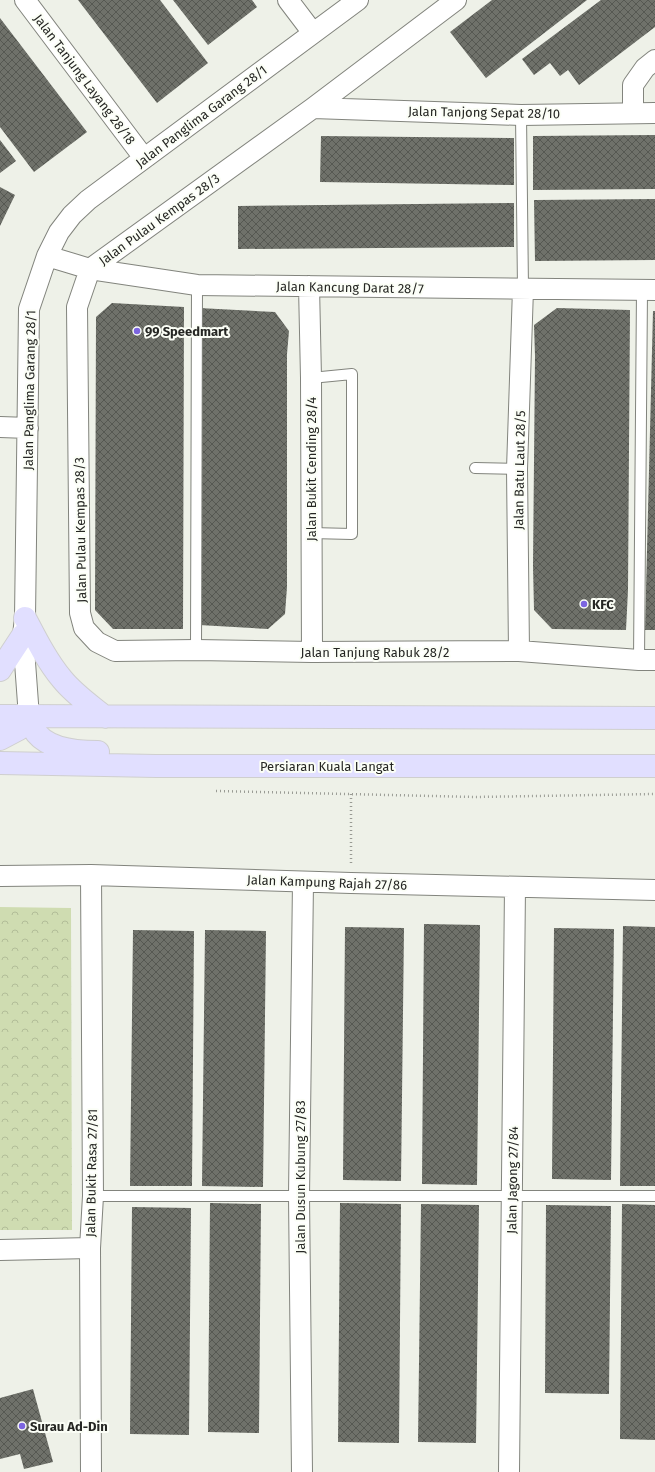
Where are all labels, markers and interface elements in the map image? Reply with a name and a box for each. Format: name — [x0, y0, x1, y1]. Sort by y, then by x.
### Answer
street label: Jalan Tanjung Layang 28/18 — [31, 11, 139, 147]
street label: Jalan Panglima Garang 28/1 — [133, 62, 270, 171]
street label: Jalan Tanjong Sepat 28/10 — [408, 104, 560, 121]
street label: Jalan Pulau Kempas 28/3 — [96, 171, 223, 268]
street label: Jalan Kancung Darat 28/7 — [276, 279, 424, 296]
street label: Jalan Panglima Garang 28/1 — [21, 310, 38, 470]
place label: 99 Speedmart — [145, 324, 229, 339]
marker: 99 Speedmart — [132, 326, 142, 336]
street label: Jalan Bukit Cending 28/4 — [304, 397, 319, 541]
street label: Jalan Batu Laut 28/5 — [511, 410, 528, 530]
street label: Jalan Pulau Kempas 28/3 — [72, 457, 89, 603]
place label: KFC — [592, 597, 614, 612]
marker: KFC — [579, 599, 589, 609]
street label: Jalan Tanjung Rabuk 28/2 — [300, 645, 450, 660]
street label: Persiaran Kuala Langat — [260, 759, 394, 774]
street label: Jalan Kampung Rajah 27/86 — [247, 872, 407, 893]
street label: Jalan Dusun Kubung 27/83 — [293, 1100, 308, 1254]
street label: Jalan Bukit Rasa 27/81 — [83, 1109, 100, 1237]
street label: Jalan Jagong 27/84 — [504, 1126, 521, 1234]
place label: Surau Ad-Din — [30, 1419, 108, 1434]
marker: Surau Ad-Din — [17, 1421, 27, 1431]

